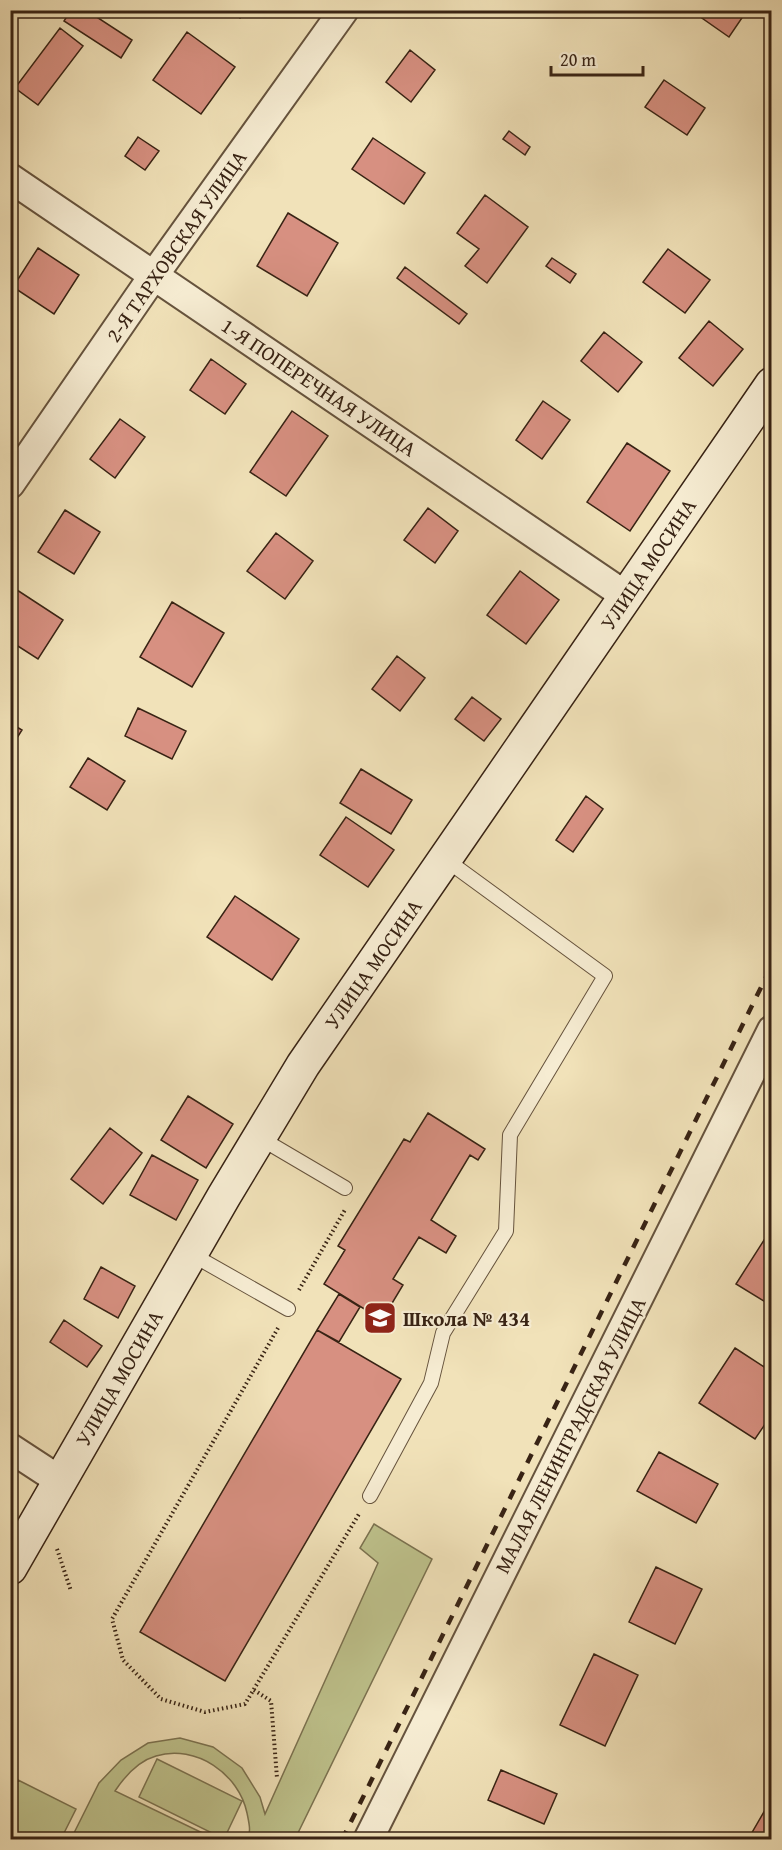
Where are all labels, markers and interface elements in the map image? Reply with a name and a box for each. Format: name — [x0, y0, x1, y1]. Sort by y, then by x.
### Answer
scale bar — [551, 39, 642, 77]
text: 20 m — [560, 46, 596, 73]
street label: 2-Я ТАРХОВСКАЯ УЛИЦА — [98, 143, 254, 348]
street label: 1-Я ПОПЕРЕЧНАЯ УЛИЦА — [215, 310, 423, 464]
street label: УЛИЦА МОСИНА — [592, 492, 704, 636]
street label: УЛИЦА МОСИНА — [317, 892, 430, 1035]
street label: МАЛАЯ ЛЕНИНГРАДСКАЯ УЛИЦА — [487, 1291, 653, 1579]
school or university icon: Школа № 434 — [362, 1300, 398, 1336]
place label: Школа № 434 — [403, 1303, 530, 1334]
street label: УЛИЦА МОСИНА — [67, 1304, 171, 1452]

